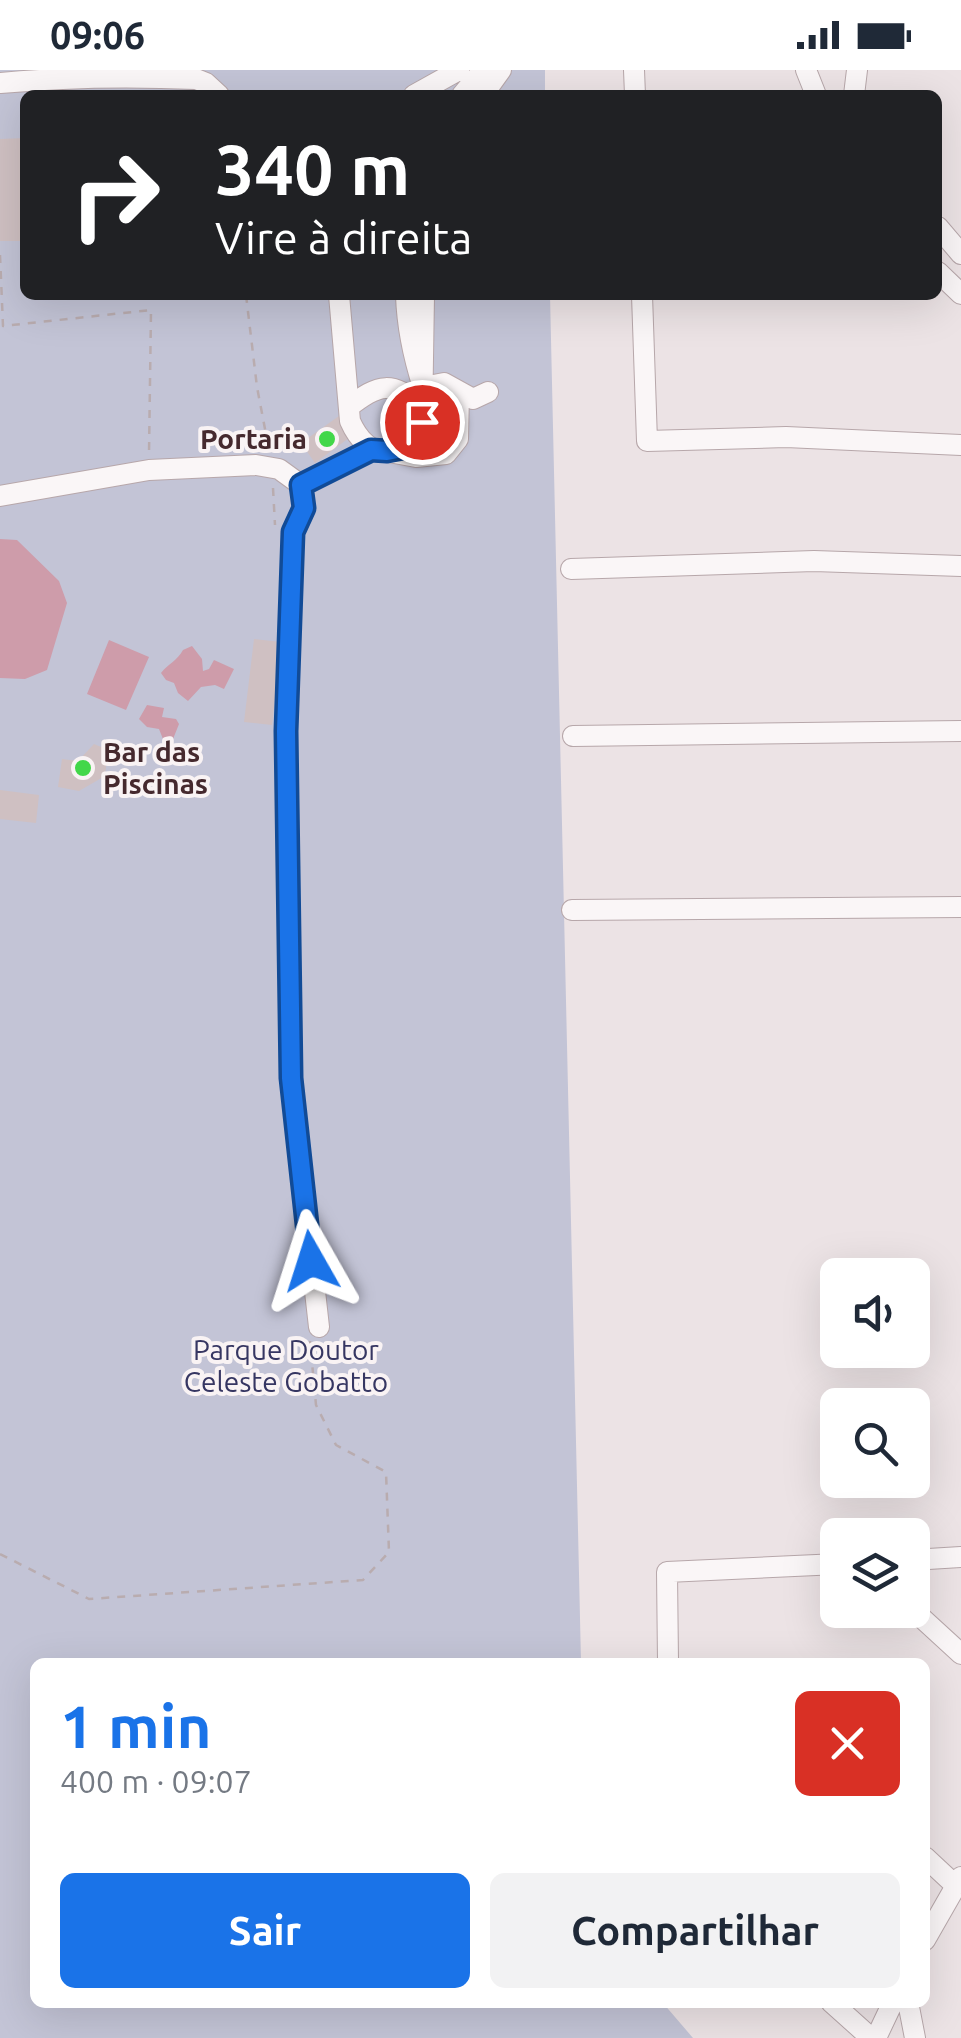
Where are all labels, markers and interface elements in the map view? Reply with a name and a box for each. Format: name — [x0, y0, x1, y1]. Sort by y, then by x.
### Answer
text: 09:06 — [50, 14, 145, 56]
icon: right — [50, 130, 180, 260]
text: 340 m — [215, 130, 410, 208]
text: Vire à direita — [215, 212, 472, 263]
pin — [380, 380, 465, 465]
icon: arrive — [395, 395, 450, 450]
place label: Portaria — [200, 423, 307, 454]
marker: Portaria — [316, 428, 338, 450]
place label: Bar das Piscinas — [103, 736, 208, 799]
marker: Bar das Piscinas — [72, 757, 94, 779]
position arrow — [259, 1209, 363, 1313]
map controls — [820, 1258, 930, 1628]
button: sound — [820, 1258, 930, 1368]
park label: Parque Doutor Celeste Gobatto — [184, 1334, 388, 1397]
button: search — [820, 1388, 930, 1498]
button: layers — [820, 1518, 930, 1628]
button: close — [795, 1691, 900, 1796]
text: 1 min — [60, 1692, 212, 1759]
text: 400 m · 09:07 — [60, 1763, 252, 1799]
button: Sair — [60, 1873, 470, 1988]
button: Compartilhar — [490, 1873, 900, 1988]

